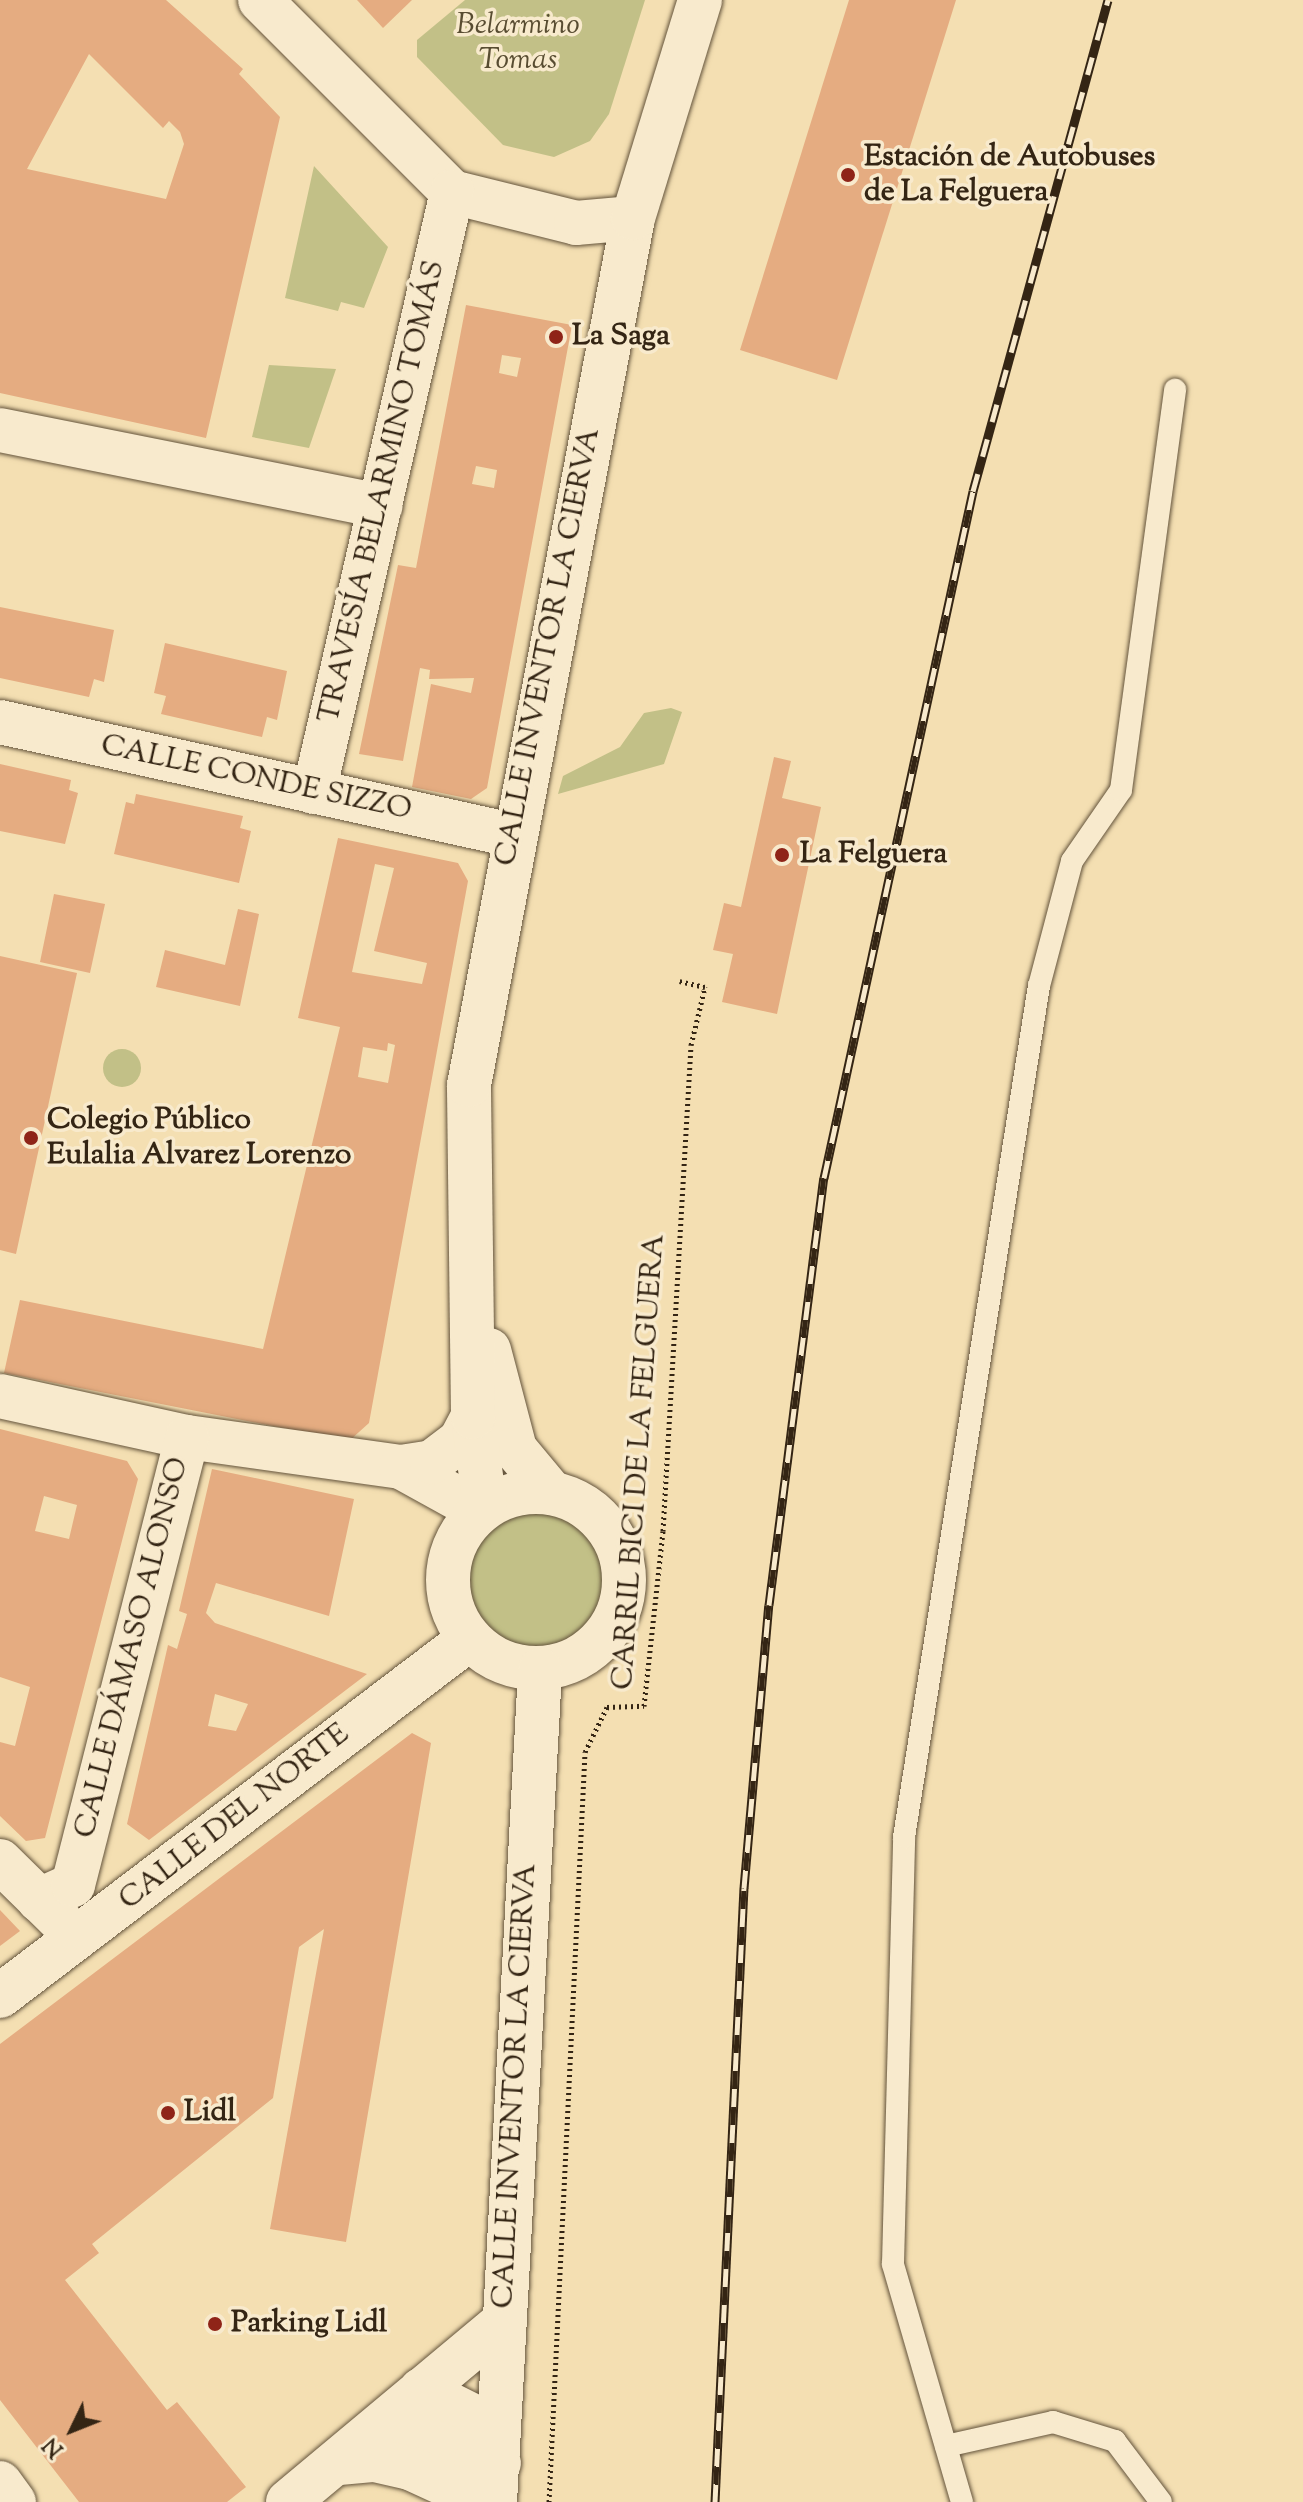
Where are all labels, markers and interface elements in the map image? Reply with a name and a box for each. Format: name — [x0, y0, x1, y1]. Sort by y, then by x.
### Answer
park label: Belarmino Tomas — [456, 8, 580, 78]
place label: Estación de Autobuses de La Felguera — [864, 140, 1155, 210]
marker: Estación de Autobuses de La Felguera — [839, 166, 857, 184]
street label: TRAVESÍA BELARMINO TOMÁS — [312, 257, 454, 727]
place label: La Saga — [572, 319, 670, 355]
marker: La Saga — [547, 328, 565, 346]
street label: CALLE INVENTOR LA CIERVA — [489, 425, 609, 869]
street label: CALLE CONDE SIZZO — [97, 728, 415, 830]
place label: La Felguera — [800, 837, 947, 873]
marker: La Felguera — [771, 844, 793, 866]
place label: Colegio Público Eulalia Alvarez Lorenzo — [47, 1103, 351, 1174]
marker: Colegio Público Eulalia Alvarez Lorenzo — [22, 1129, 40, 1147]
street label: CARRIL BICI DE LA FELGUERA — [606, 1233, 674, 1691]
street label: CALLE DÁMASO ALONSO — [68, 1454, 198, 1842]
street label: CALLE DEL NORTE — [113, 1717, 357, 1919]
street label: CALLE INVENTOR LA CIERVA — [486, 1863, 546, 2309]
place label: Lidl — [184, 2095, 236, 2131]
marker: Lidl — [159, 2104, 177, 2122]
place label: Parking Lidl — [231, 2306, 387, 2342]
marker: Parking Lidl — [206, 2315, 224, 2333]
north arrow — [32, 2390, 112, 2470]
text: N — [37, 2429, 72, 2464]

